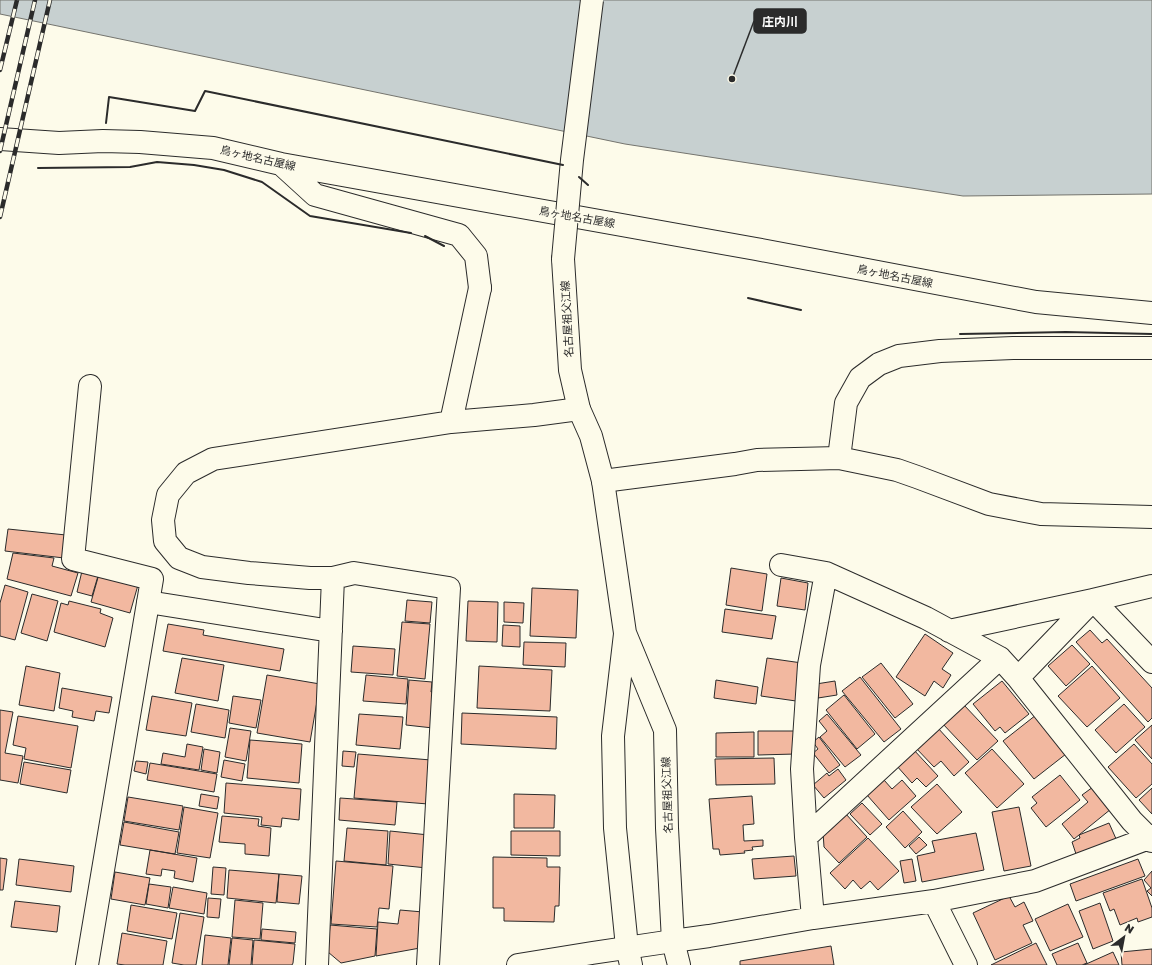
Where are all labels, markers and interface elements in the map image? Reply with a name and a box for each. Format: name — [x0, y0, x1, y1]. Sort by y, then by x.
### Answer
callout: 庄内川 — [754, 9, 806, 33]
text: 庄内川 — [762, 14, 798, 29]
street label: 鳥ヶ地名古屋線 — [219, 143, 297, 173]
street label: 鳥ヶ地名古屋線 — [538, 203, 616, 230]
street label: 鳥ヶ地名古屋線 — [856, 262, 934, 289]
street label: 名古屋祖父江線 — [558, 280, 575, 358]
street label: 名古屋祖父江線 — [659, 756, 674, 834]
north arrow — [1104, 917, 1144, 957]
text: N — [1123, 920, 1137, 936]

